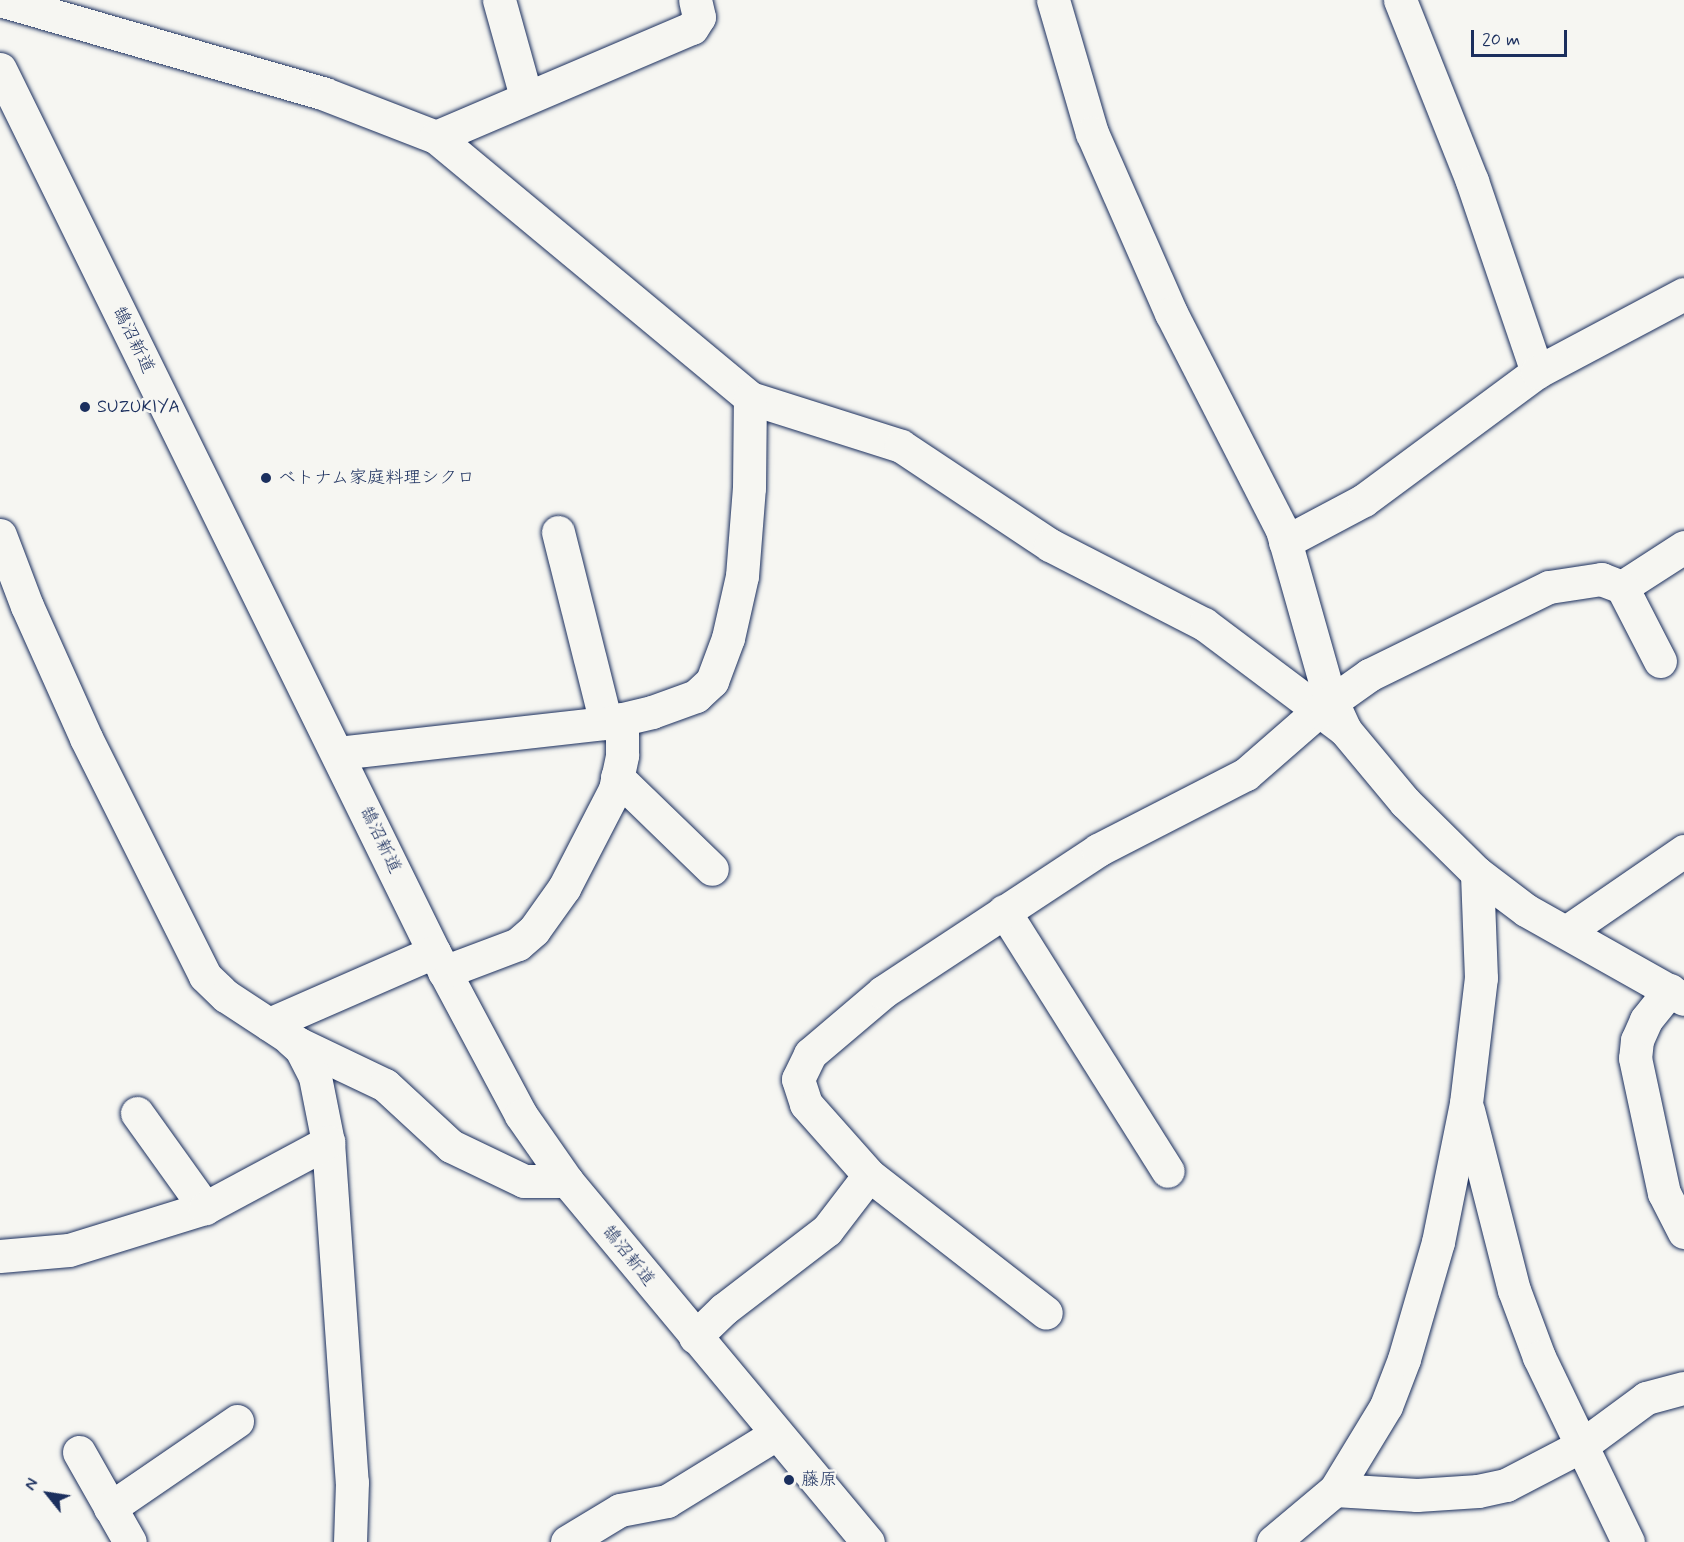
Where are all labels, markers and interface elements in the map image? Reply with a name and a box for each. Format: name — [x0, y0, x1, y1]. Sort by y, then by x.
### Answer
scale bar — [1474, 18, 1570, 56]
text: 20 m — [1482, 28, 1520, 52]
street label: 鵠沼新道 — [108, 303, 158, 377]
place label: SUZUKIYA — [97, 396, 180, 418]
marker: SUZUKIYA — [78, 400, 92, 414]
place label: ベトナム家庭料理シクロ — [278, 467, 476, 489]
marker: ベトナム家庭料理シクロ — [259, 471, 273, 485]
street label: 鵠沼新道 — [355, 803, 405, 877]
street label: 鵠沼新道 — [597, 1221, 659, 1291]
north arrow — [18, 1464, 78, 1524]
place label: 藤原 — [801, 1469, 837, 1491]
marker: 藤原 — [782, 1473, 796, 1487]
text: N — [20, 1475, 44, 1495]

